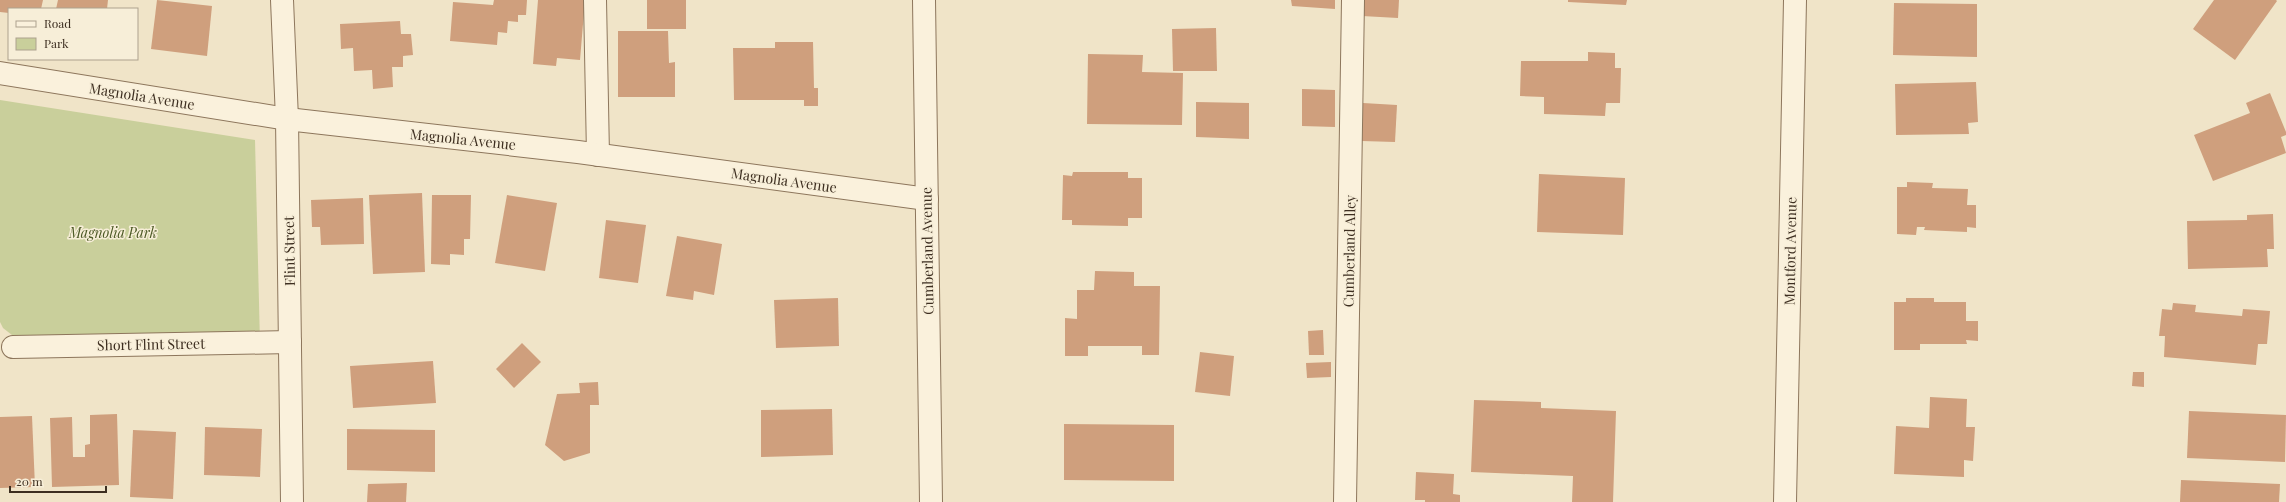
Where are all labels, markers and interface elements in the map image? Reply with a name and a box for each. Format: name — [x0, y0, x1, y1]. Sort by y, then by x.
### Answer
legend — [8, 8, 138, 60]
text: Road — [44, 15, 71, 31]
text: Park — [44, 35, 69, 51]
street label: Magnolia Avenue — [88, 78, 196, 114]
street label: Magnolia Avenue — [409, 124, 517, 154]
street label: Magnolia Avenue — [730, 163, 838, 197]
street label: Cumberland Avenue — [916, 187, 938, 315]
street label: Cumberland Alley — [1339, 195, 1359, 307]
street label: Montford Avenue — [1780, 197, 1800, 305]
street label: Flint Street — [279, 215, 299, 286]
park label: Magnolia Park — [68, 223, 157, 242]
street label: Short Flint Street — [97, 334, 206, 354]
scale bar — [10, 468, 106, 494]
text: 20 m — [16, 473, 43, 489]

